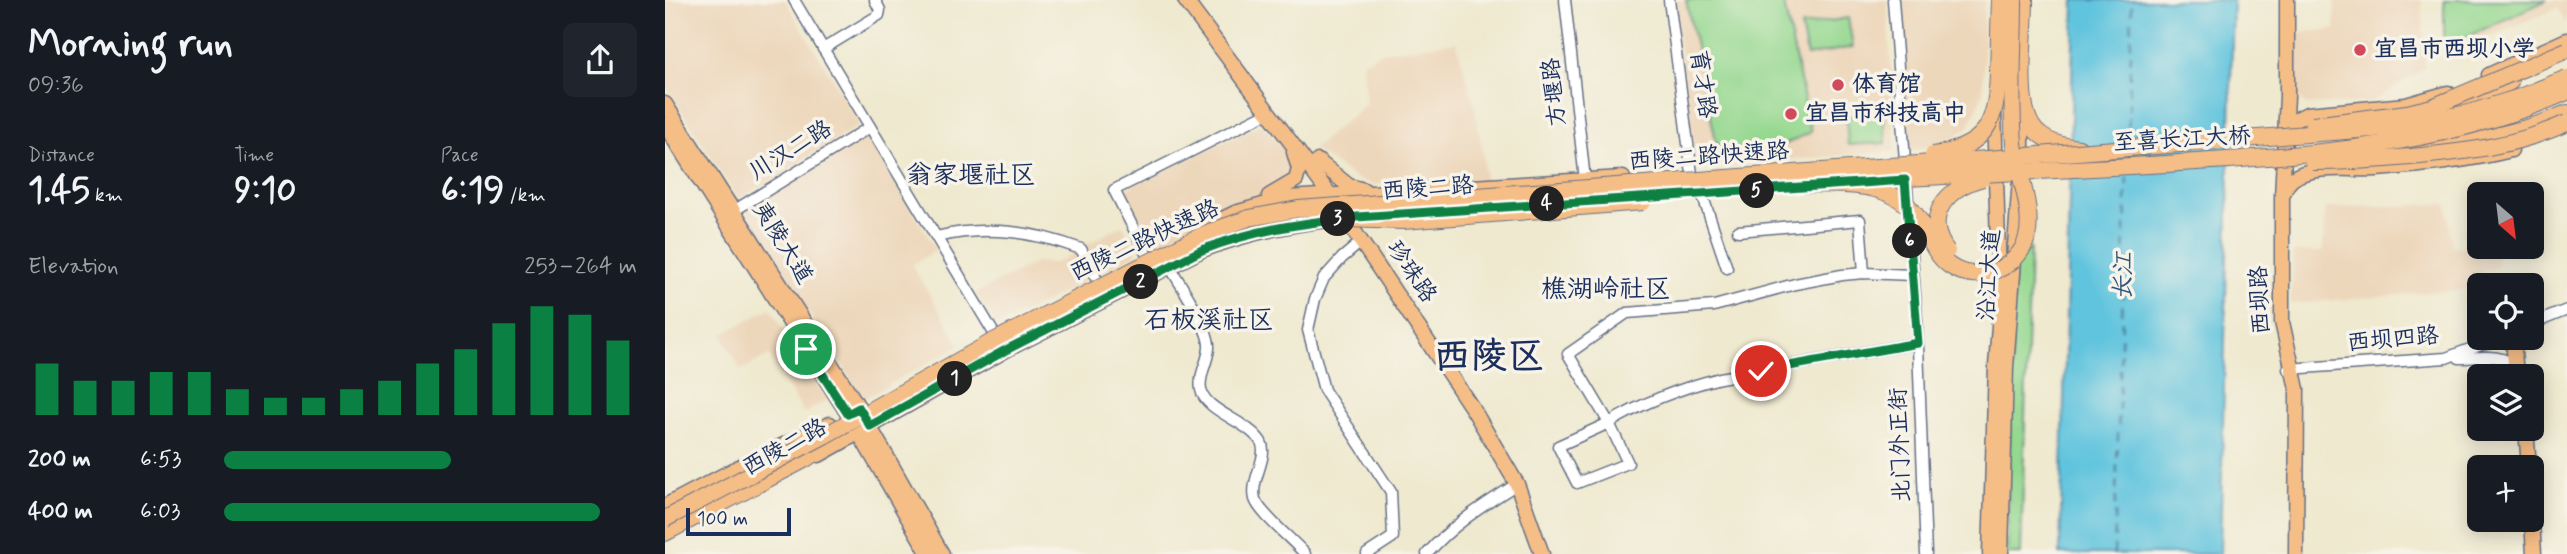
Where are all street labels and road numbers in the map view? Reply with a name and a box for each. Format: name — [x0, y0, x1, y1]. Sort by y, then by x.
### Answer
street label: 育才路 — [1682, 48, 1722, 120]
street label: 方堰路 — [1536, 56, 1574, 128]
street label: 川汉二路 — [744, 114, 838, 188]
street label: 至喜长江大桥 — [2112, 121, 2252, 159]
street label: 西陵二路快速路 — [1628, 136, 1790, 178]
street label: 西陵二路 — [1381, 171, 1475, 207]
street label: 西陵二路快速路 — [1066, 193, 1224, 289]
street label: 夷陵大道 — [745, 196, 819, 290]
street label: 沿江大道 — [1972, 228, 2008, 322]
street label: 珍珠路 — [1379, 235, 1443, 309]
street label: 西坝路 — [2244, 265, 2278, 335]
street label: 西坝四路 — [2346, 321, 2440, 359]
street label: 北门外正街 — [1884, 387, 1918, 503]
street label: 西陵二路 — [737, 413, 833, 483]

